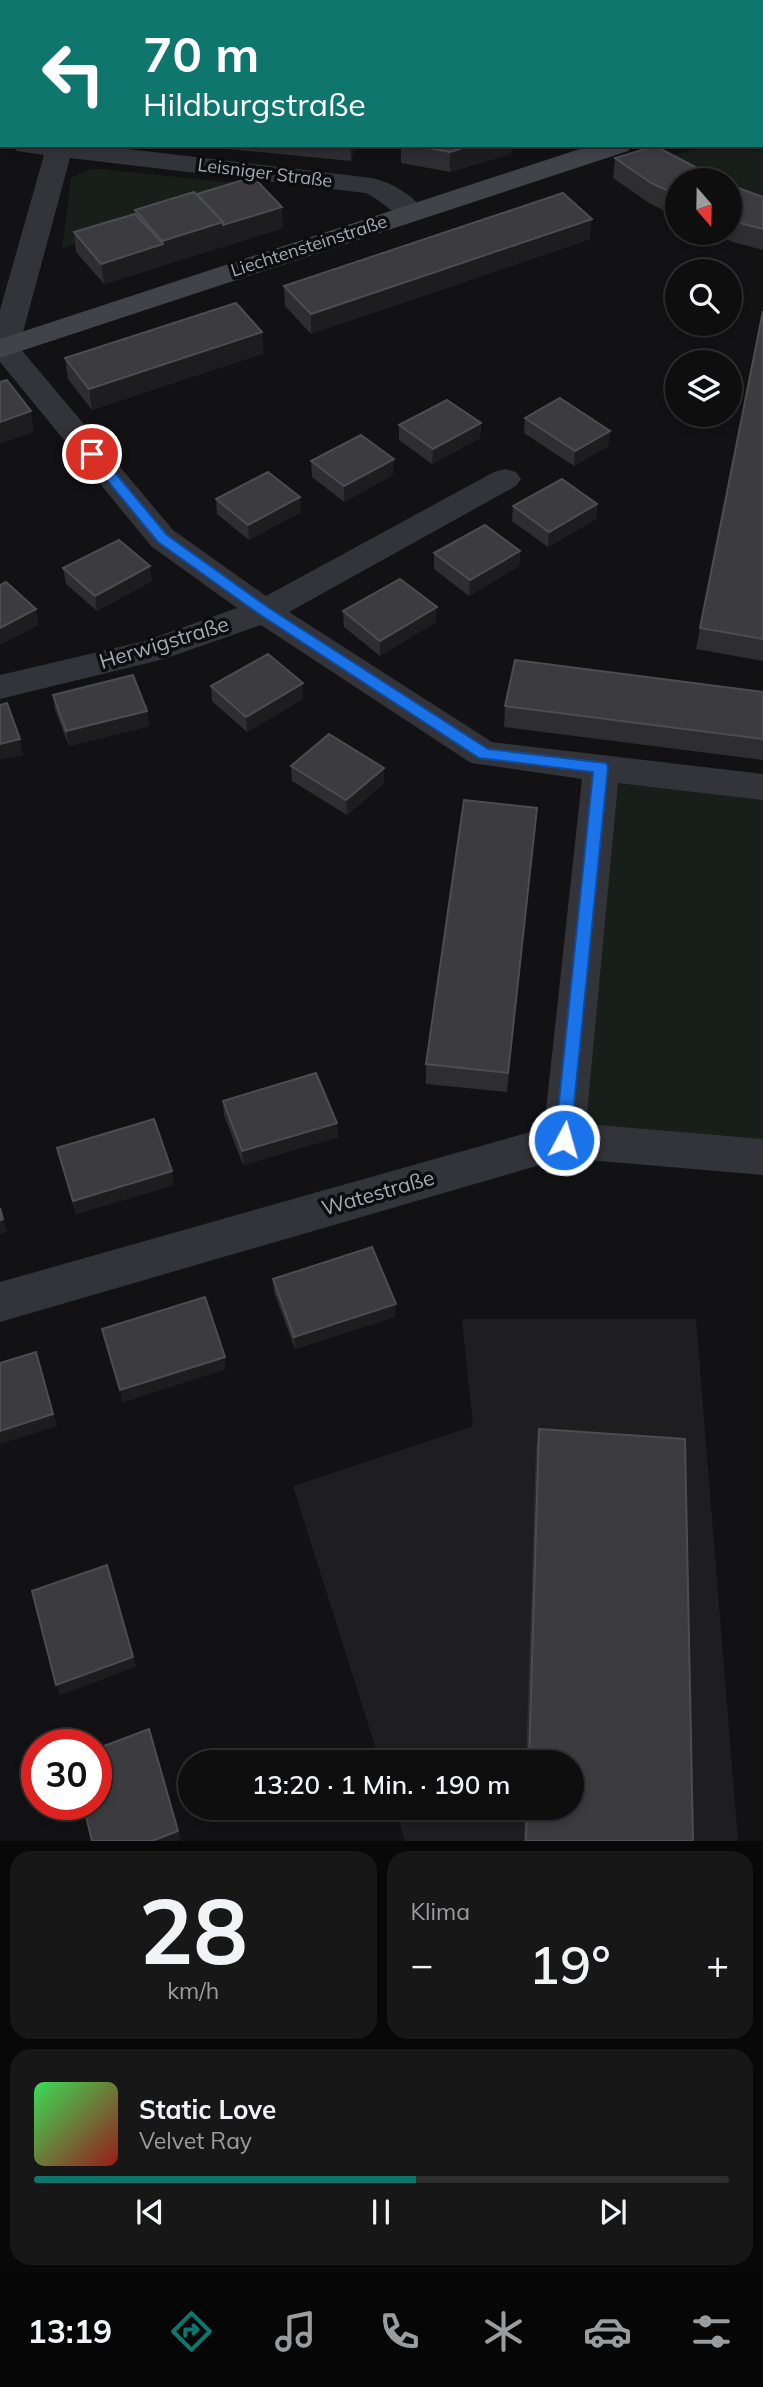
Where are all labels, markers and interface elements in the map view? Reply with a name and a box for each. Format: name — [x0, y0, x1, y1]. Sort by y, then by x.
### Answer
text: 70 m — [143, 23, 259, 84]
icon: left — [28, 28, 119, 119]
text: Hildburgstraße — [143, 84, 366, 124]
street label: Leisniger Straße — [196, 153, 334, 192]
north arrow — [665, 168, 742, 245]
map controls — [665, 168, 742, 427]
street label: Liechtensteinstraße — [228, 209, 390, 282]
button: search — [665, 259, 742, 336]
button: layers — [665, 350, 742, 427]
pin — [62, 424, 122, 484]
icon: arrive — [73, 435, 111, 473]
street label: Herwigstraße — [96, 610, 232, 674]
position arrow — [527, 1103, 601, 1177]
street label: Watestraße — [318, 1164, 437, 1221]
speed limit sign: 30 — [21, 1729, 112, 1820]
text: 13:20 · 1 Min. · 190 m — [252, 1768, 510, 1801]
text: 28 — [139, 1873, 248, 1987]
text: Klima — [411, 1897, 470, 1926]
text: 19° — [529, 1932, 611, 1997]
text: − — [411, 1940, 433, 1988]
text: + — [706, 1940, 729, 1988]
text: km/h — [167, 1976, 219, 2005]
text: Static Love — [139, 2093, 276, 2126]
text: Velvet Ray — [139, 2126, 252, 2155]
icon: previous — [131, 2193, 169, 2231]
icon: pause — [362, 2193, 400, 2231]
icon: next — [594, 2193, 632, 2231]
icon: directions — [167, 2307, 216, 2356]
icon: music — [271, 2307, 320, 2356]
icon: phone — [375, 2307, 424, 2356]
icon: climate — [479, 2307, 528, 2356]
icon: car — [583, 2307, 632, 2356]
icon: filters — [687, 2307, 736, 2356]
text: 13:19 — [27, 2311, 112, 2351]

